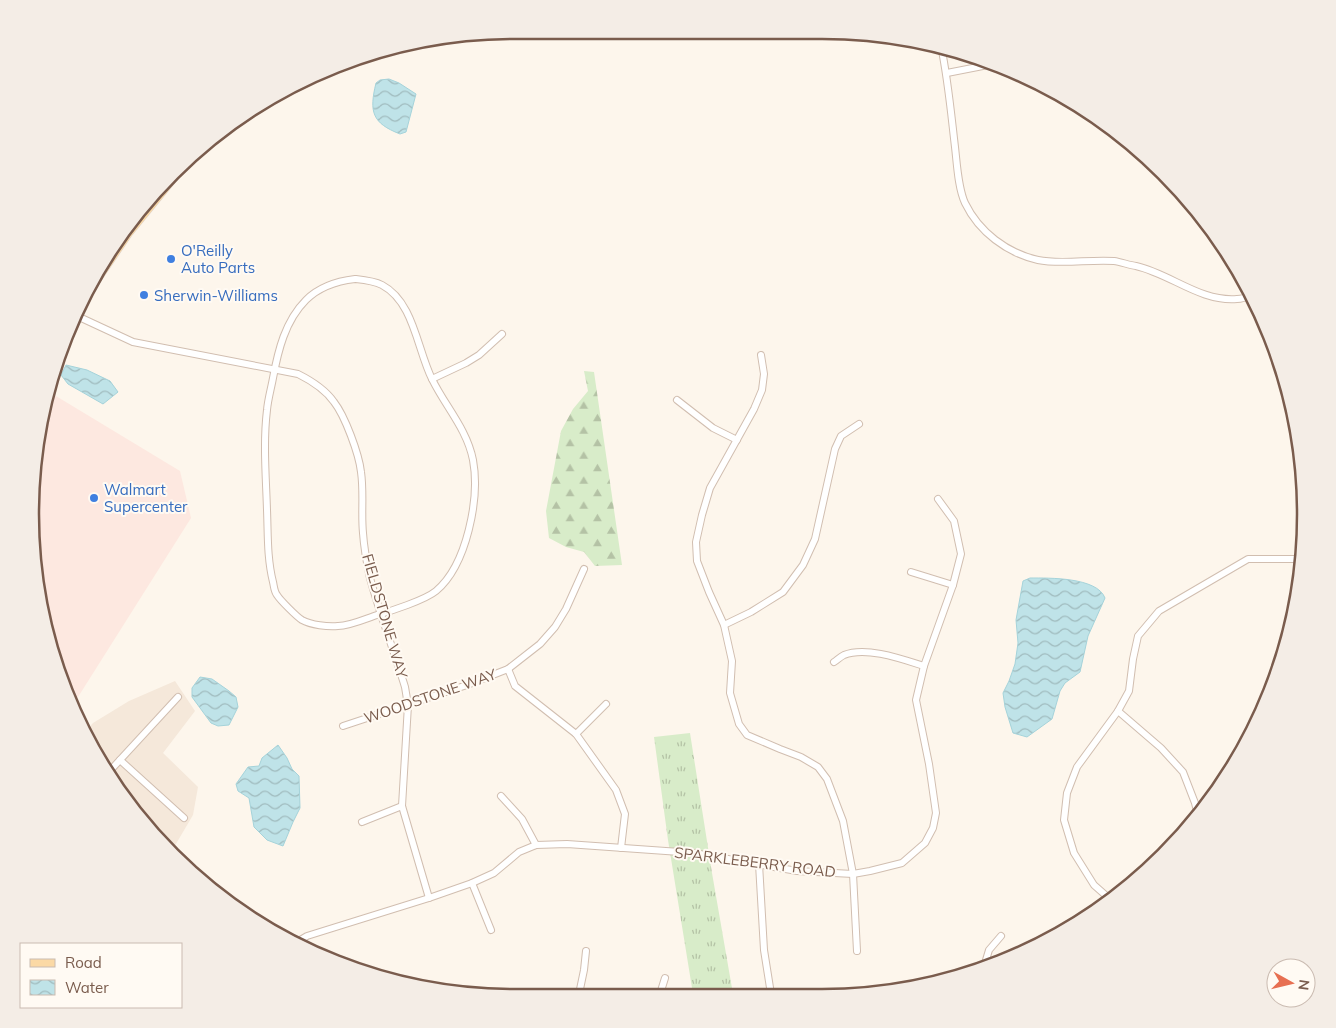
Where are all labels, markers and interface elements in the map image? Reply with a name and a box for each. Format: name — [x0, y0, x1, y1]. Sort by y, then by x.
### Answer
place label: O'Reilly Auto Parts — [181, 241, 255, 277]
marker: O'Reilly Auto Parts — [165, 253, 177, 265]
place label: Sherwin-Williams — [154, 286, 278, 305]
marker: Sherwin-Williams — [138, 289, 150, 301]
place label: Walmart Supercenter — [104, 480, 188, 516]
marker: Walmart Supercenter — [88, 492, 100, 504]
street label: FIELDSTONE WAY — [358, 552, 412, 681]
street label: WOODSTONE WAY — [361, 664, 500, 728]
street label: SPARKLEBERRY ROAD — [673, 843, 837, 881]
legend — [20, 943, 182, 1008]
text: Road — [65, 953, 102, 972]
north arrow — [1266, 958, 1316, 1008]
text: Water — [65, 978, 109, 997]
text: N — [1294, 978, 1314, 991]

